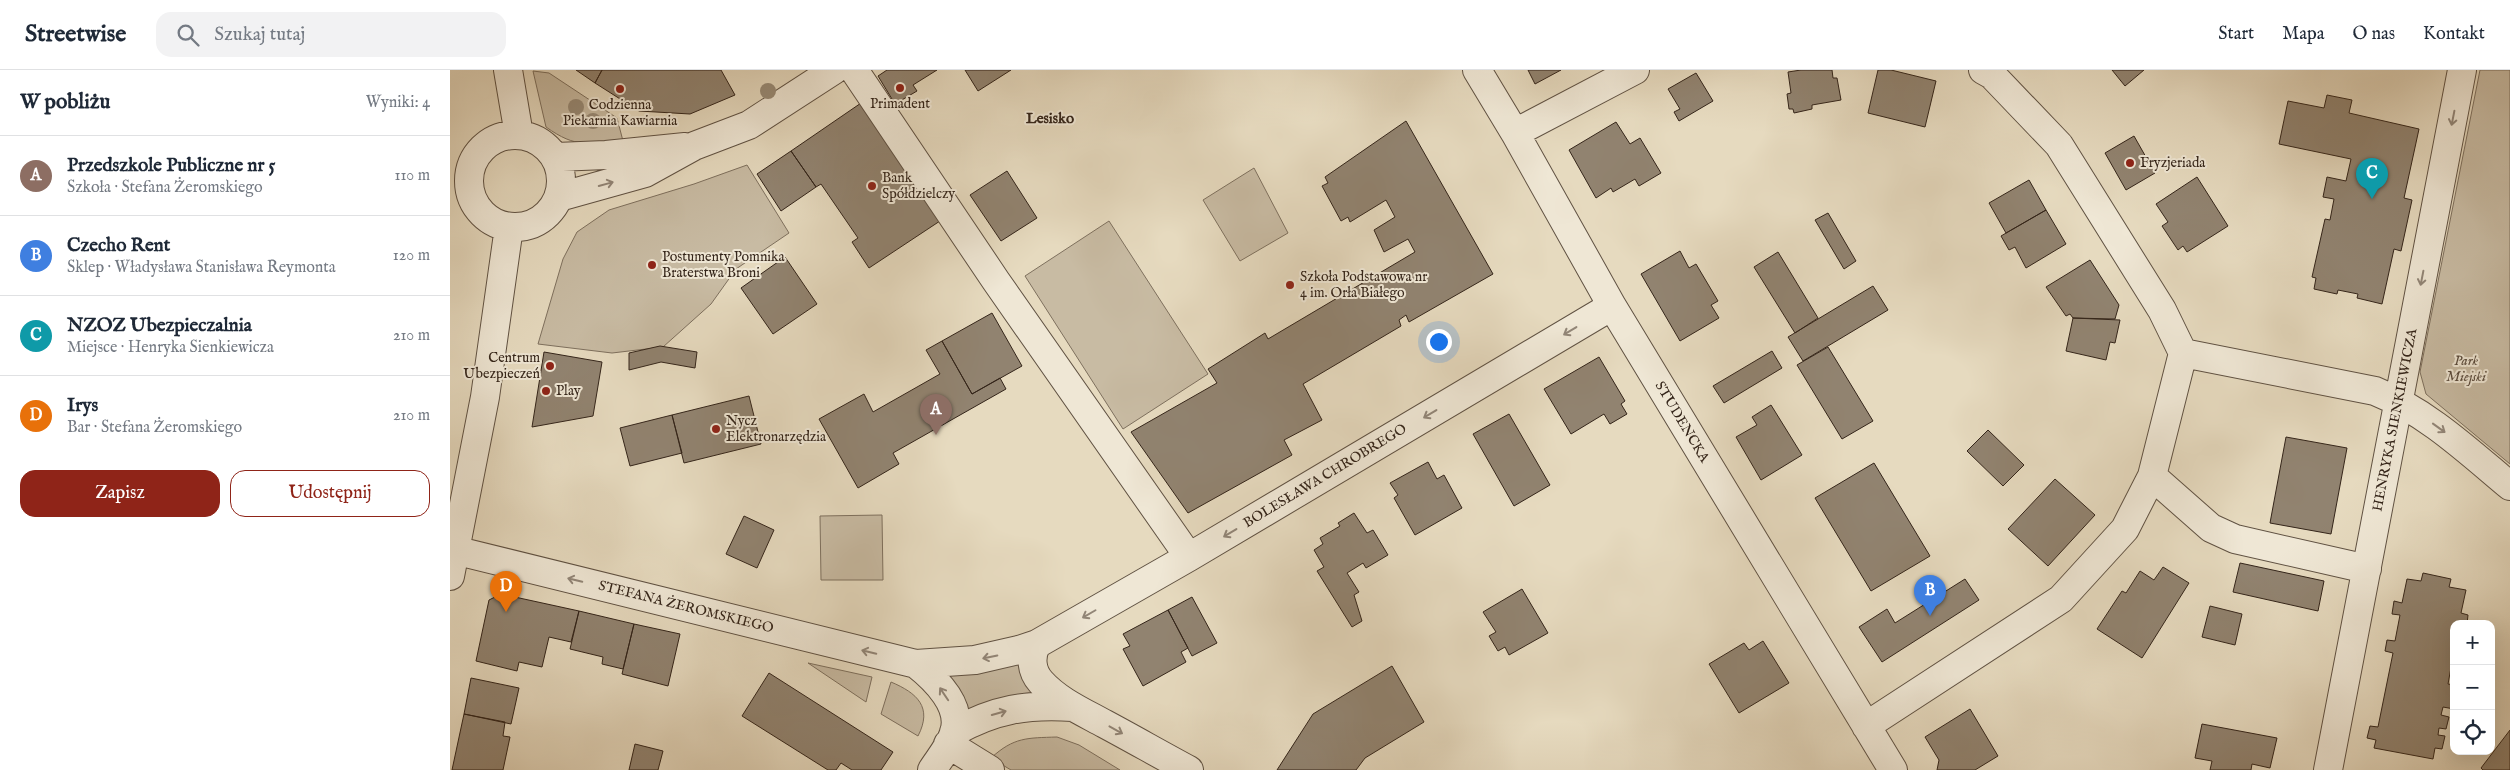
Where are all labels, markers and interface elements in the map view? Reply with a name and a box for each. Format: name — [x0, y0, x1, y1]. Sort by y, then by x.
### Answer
search box — [156, 12, 506, 57]
text: Streetwise — [25, 19, 126, 50]
icon: search — [174, 21, 202, 49]
text: Szukaj tutaj — [214, 23, 305, 47]
text: Start — [2218, 23, 2254, 46]
text: Mapa — [2282, 23, 2325, 46]
text: O nas — [2353, 23, 2395, 46]
text: Kontakt — [2423, 23, 2485, 46]
marker: Primadent — [894, 82, 906, 94]
marker: Codzienna Piekarnia Kawiarnia — [614, 83, 626, 95]
text: W pobliżu — [20, 89, 110, 116]
text: Wyniki: 4 — [366, 93, 430, 113]
place label: Primadent — [870, 95, 930, 113]
place label: Codzienna Piekarnia Kawiarnia — [563, 96, 678, 130]
district label: Lesisko — [1026, 109, 1074, 128]
one-way arrow — [2447, 109, 2457, 125]
text: Przedszkole Publiczne nr 5 — [67, 154, 275, 178]
place label: Fryzjeriada — [2140, 154, 2206, 172]
marker: Fryzjeriada — [2124, 157, 2136, 169]
pin: C — [2356, 158, 2388, 199]
text: A — [31, 166, 41, 186]
text: 110 m — [394, 166, 430, 186]
place label: Bank Spółdzielczy — [882, 169, 955, 203]
text: Szkoła · Stefana Żeromskiego — [67, 178, 263, 198]
one-way arrow — [597, 178, 613, 188]
marker: Bank Spółdzielczy — [866, 180, 878, 192]
text: Czecho Rent — [67, 234, 170, 258]
text: B — [31, 246, 41, 266]
text: 120 m — [393, 246, 430, 266]
place label: Postumenty Pomnika Braterstwa Broni — [662, 248, 786, 282]
text: Sklep · Władysława Stanisława Reymonta — [67, 258, 336, 278]
marker: Postumenty Pomnika Braterstwa Broni — [646, 259, 658, 271]
place label: Szkoła Podstawowa nr 4 im. Orła Białego — [1300, 268, 1427, 302]
one-way arrow — [2417, 269, 2427, 285]
marker: Szkoła Podstawowa nr 4 im. Orła Białego — [1284, 279, 1296, 291]
text: NZOZ Ubezpieczalnia — [67, 314, 252, 338]
text: C — [30, 326, 42, 346]
text: 210 m — [393, 326, 430, 346]
street label: HENRYKA SIENKIEWICZA — [2368, 326, 2422, 513]
one-way arrow — [1563, 327, 1577, 337]
your location — [1426, 329, 1452, 355]
text: Miejsce · Henryka Sienkiewicza — [67, 338, 274, 358]
place label: Centrum Ubezpieczeń — [463, 349, 541, 383]
park label: Park Miejski — [2446, 352, 2487, 386]
marker: Centrum Ubezpieczeń — [544, 360, 556, 372]
street label: STUDENCKA — [1651, 378, 1714, 466]
place label: Play — [556, 382, 581, 400]
marker: Play — [540, 385, 552, 397]
text: Irys — [67, 394, 98, 418]
pin: A — [920, 394, 952, 435]
text: D — [30, 406, 42, 426]
text: 210 m — [393, 406, 430, 426]
one-way arrow — [1423, 410, 1437, 420]
place label: Nycz Elektronarzędzia — [726, 412, 827, 446]
text: Bar · Stefana Żeromskiego — [67, 418, 242, 438]
street label: BOLESŁAWA CHROBREGO — [1240, 420, 1410, 532]
marker: Nycz Elektronarzędzia — [710, 423, 722, 435]
one-way arrow — [2432, 423, 2445, 434]
button: Zapisz — [20, 470, 220, 517]
button: Udostępnij — [230, 470, 430, 517]
one-way arrow — [1223, 528, 1237, 538]
pin: D — [490, 571, 522, 612]
one-way arrow — [568, 575, 584, 584]
pin: B — [1914, 575, 1946, 616]
street label: STEFANA ŻEROMSKIEGO — [597, 577, 776, 638]
one-way arrow — [1082, 609, 1097, 619]
map controls — [2450, 620, 2495, 755]
button: + — [2450, 620, 2495, 665]
one-way arrow — [862, 647, 878, 656]
one-way arrow — [982, 653, 998, 662]
button: − — [2450, 665, 2495, 710]
one-way arrow — [939, 687, 949, 701]
one-way arrow — [990, 707, 1006, 717]
button: locate — [2450, 710, 2495, 755]
one-way arrow — [1108, 726, 1123, 735]

